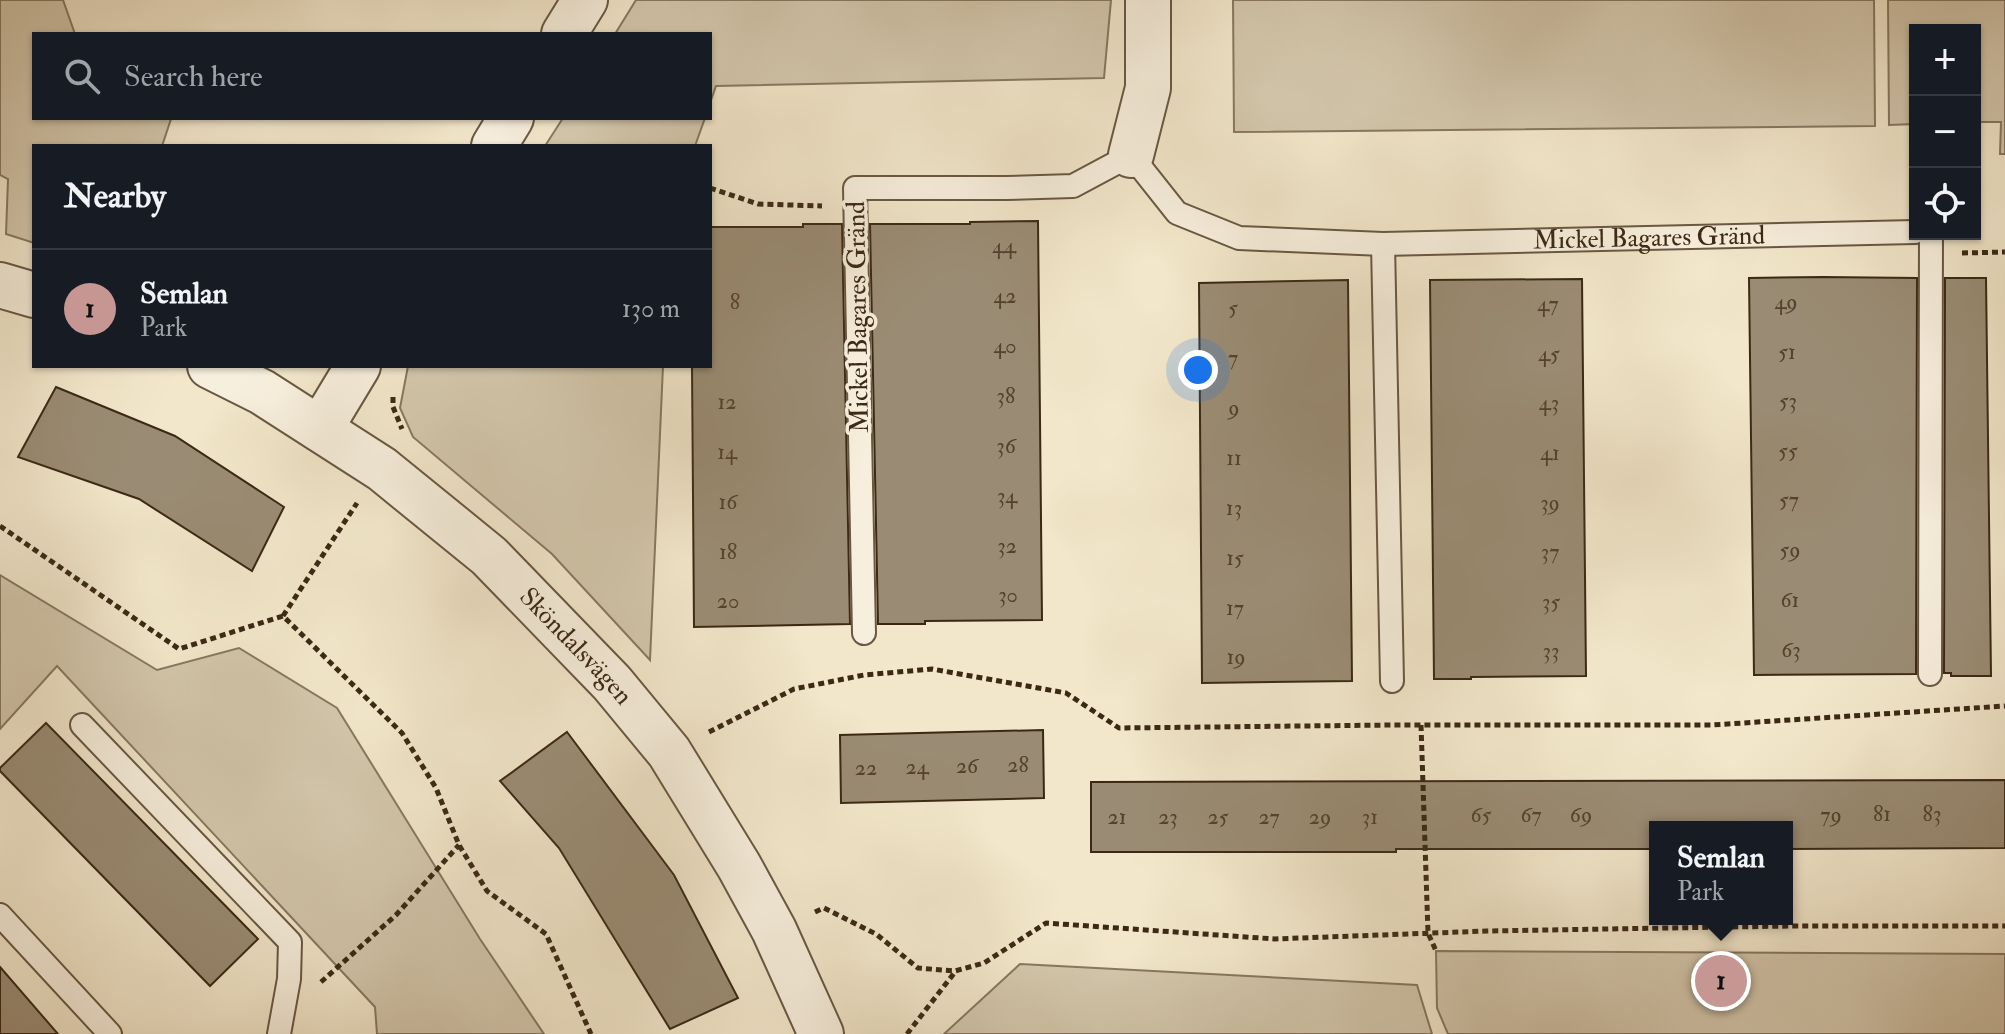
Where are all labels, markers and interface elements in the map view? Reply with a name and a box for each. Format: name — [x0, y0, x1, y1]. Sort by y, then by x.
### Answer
map controls — [1909, 24, 1981, 240]
button: + — [1909, 24, 1981, 96]
search box — [32, 32, 712, 120]
icon: search — [60, 54, 104, 98]
text: Search here — [124, 58, 263, 95]
button: − — [1909, 96, 1981, 168]
button: locate — [1909, 168, 1981, 240]
text: Nearby — [64, 175, 166, 218]
street label: Mickel Bagares Gränd — [840, 201, 876, 433]
street label: Mickel Bagares Gränd — [1533, 219, 1766, 257]
house number: 44 — [992, 232, 1017, 260]
text: Semlan — [140, 275, 228, 312]
house number: 42 — [993, 282, 1017, 310]
house number: 8 — [730, 288, 740, 316]
house number: 49 — [1774, 288, 1798, 316]
house number: 47 — [1537, 290, 1559, 318]
text: 1 — [85, 293, 95, 325]
text: 130 m — [622, 293, 680, 325]
house number: 5 — [1228, 294, 1238, 322]
text: Park — [140, 312, 187, 344]
house number: 40 — [993, 332, 1017, 360]
house number: 51 — [1778, 338, 1796, 366]
house number: 45 — [1538, 340, 1560, 368]
house number: 7 — [1228, 344, 1238, 372]
your location — [1178, 350, 1218, 390]
house number: 38 — [997, 382, 1015, 410]
house number: 53 — [1779, 387, 1797, 415]
house number: 12 — [717, 388, 737, 416]
house number: 43 — [1539, 389, 1559, 417]
house number: 9 — [1226, 394, 1240, 422]
house number: 36 — [996, 432, 1018, 460]
house number: 55 — [1778, 437, 1798, 465]
house number: 14 — [717, 438, 738, 466]
house number: 41 — [1540, 439, 1560, 467]
house number: 11 — [1226, 444, 1242, 472]
house number: 34 — [997, 482, 1018, 510]
house number: 57 — [1779, 486, 1799, 514]
house number: 16 — [719, 488, 739, 516]
house number: 39 — [1540, 489, 1560, 517]
house number: 13 — [1226, 494, 1242, 522]
house number: 32 — [997, 532, 1017, 560]
house number: 59 — [1780, 536, 1800, 564]
house number: 18 — [719, 538, 737, 566]
house number: 37 — [1541, 538, 1559, 566]
house number: 15 — [1226, 544, 1244, 572]
street label: Sköndalsvägen — [512, 581, 639, 711]
house number: 30 — [998, 581, 1018, 609]
house number: 61 — [1781, 586, 1799, 614]
house number: 20 — [717, 587, 739, 615]
house number: 35 — [1542, 588, 1560, 616]
house number: 17 — [1226, 594, 1244, 622]
house number: 63 — [1781, 636, 1801, 664]
house number: 33 — [1543, 637, 1559, 665]
house number: 19 — [1226, 643, 1246, 671]
house number: 28 — [1007, 751, 1029, 779]
house number: 26 — [956, 752, 980, 780]
house number: 24 — [905, 753, 930, 781]
house number: 22 — [855, 754, 877, 782]
house number: 81 — [1873, 800, 1891, 828]
house number: 83 — [1923, 800, 1941, 828]
house number: 65 — [1471, 801, 1492, 829]
house number: 67 — [1520, 801, 1542, 829]
house number: 69 — [1570, 801, 1592, 829]
house number: 79 — [1820, 801, 1842, 829]
house number: 21 — [1107, 803, 1127, 831]
house number: 23 — [1158, 803, 1178, 831]
house number: 25 — [1208, 803, 1229, 831]
house number: 27 — [1258, 803, 1280, 831]
house number: 29 — [1309, 803, 1331, 831]
house number: 31 — [1362, 803, 1378, 831]
popup — [1649, 821, 1793, 925]
text: Semlan — [1677, 839, 1765, 876]
text: Park — [1677, 876, 1724, 908]
pin: 1 — [1695, 951, 1747, 1011]

